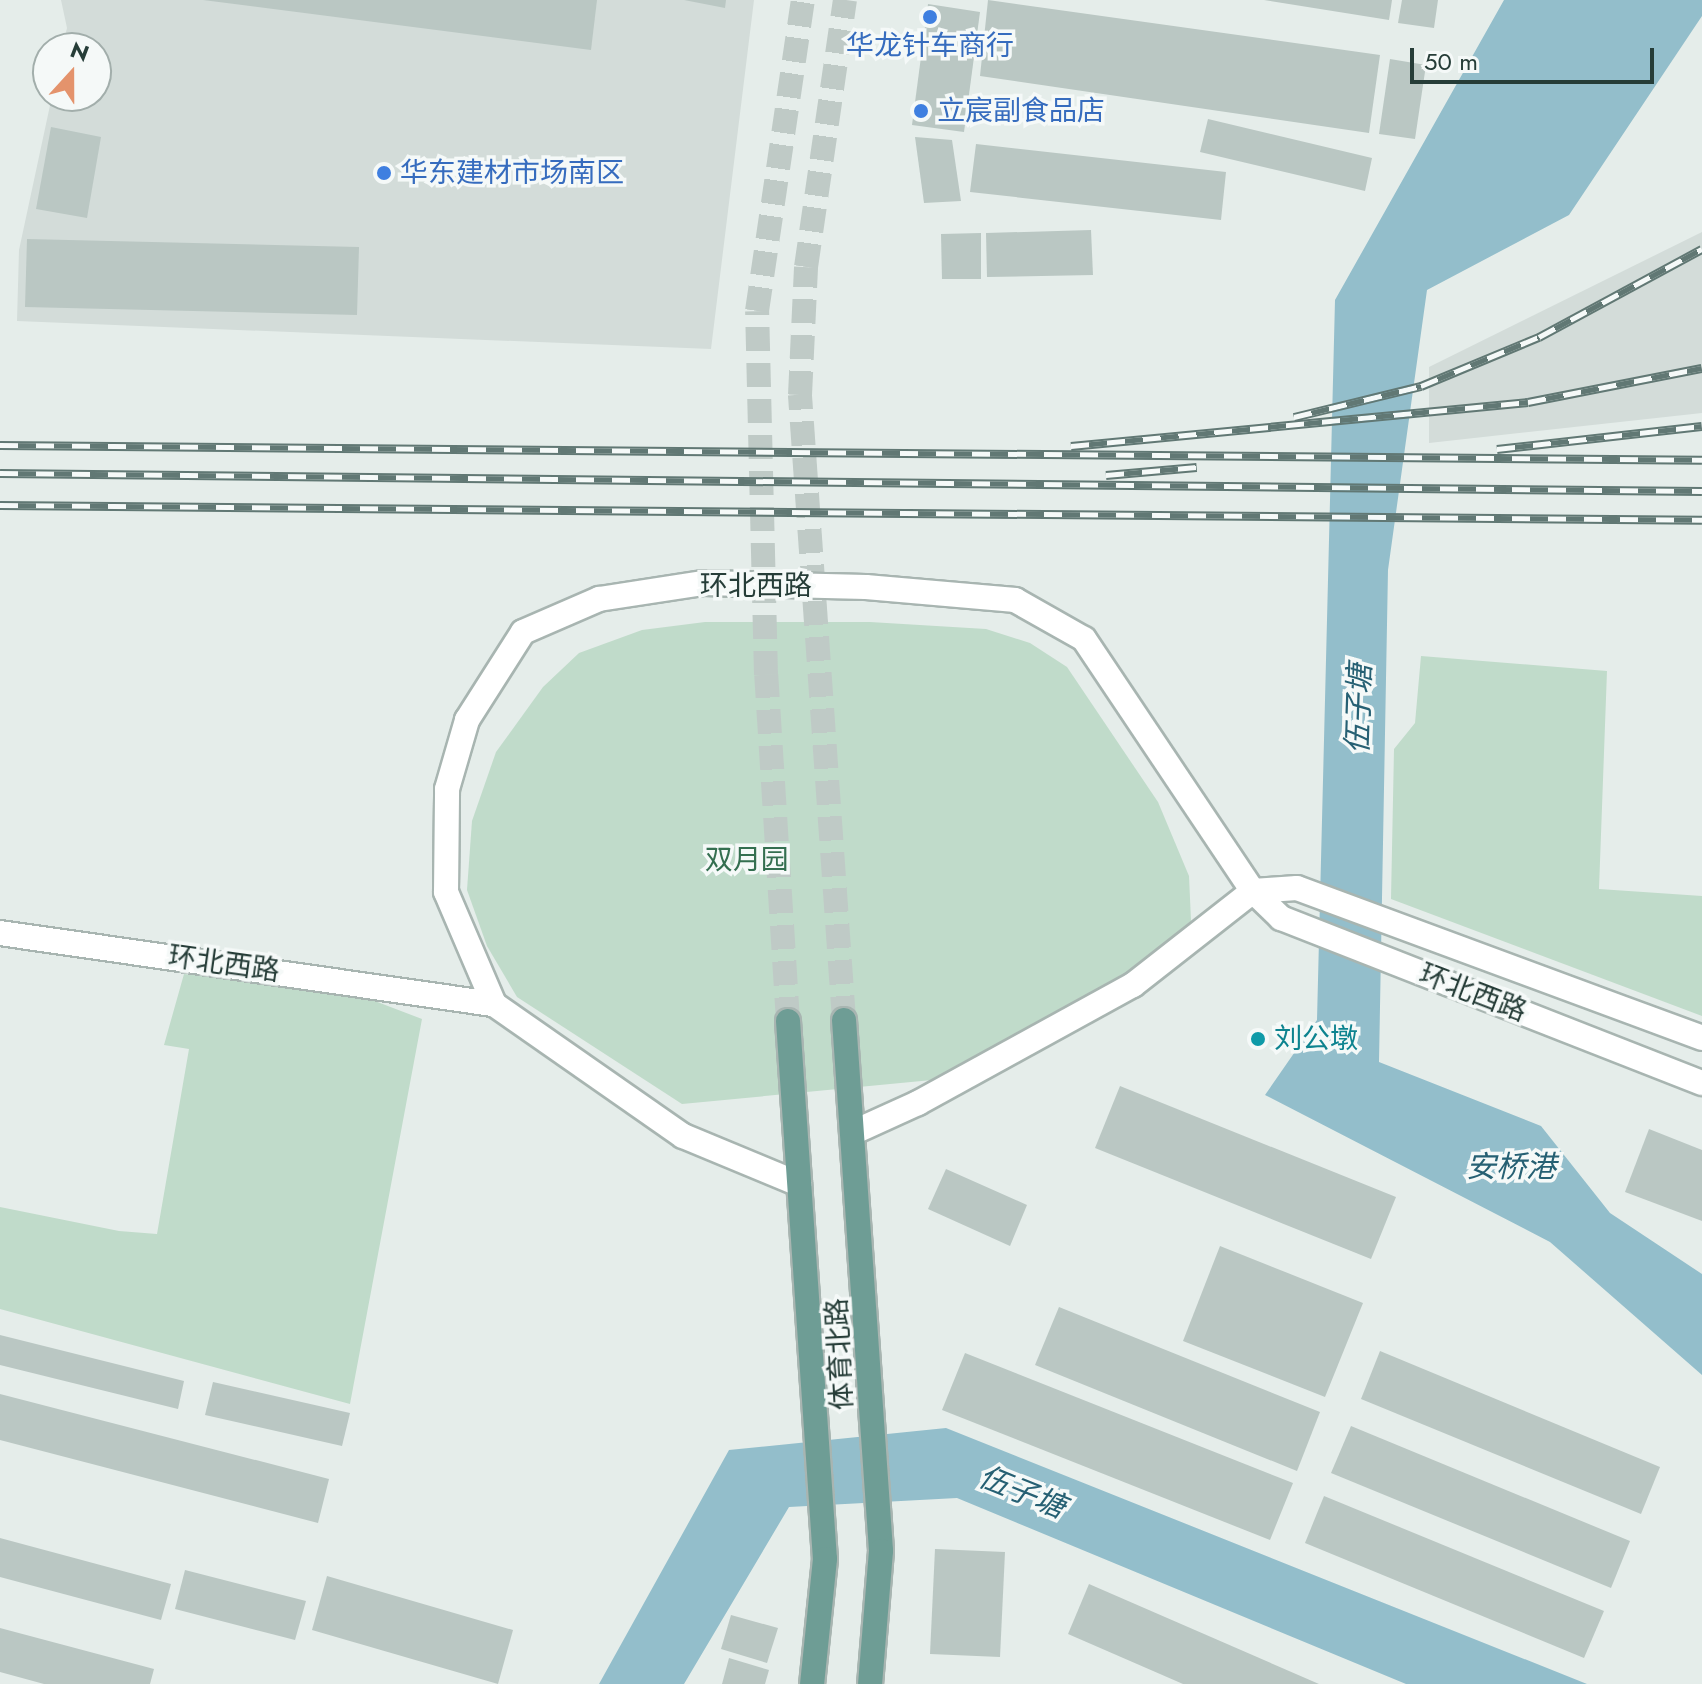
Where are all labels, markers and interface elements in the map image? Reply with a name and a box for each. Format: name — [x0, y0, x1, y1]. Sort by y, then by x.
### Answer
marker: 华龙针车商行 — [921, 8, 939, 26]
place label: 华龙针车商行 — [846, 29, 1014, 63]
north arrow — [32, 32, 112, 112]
scale bar — [1414, 32, 1658, 82]
text: N — [66, 33, 94, 70]
text: 50 m — [1424, 44, 1478, 79]
place label: 立宸副食品店 — [937, 94, 1105, 128]
marker: 立宸副食品店 — [912, 102, 930, 120]
place label: 华东建材市场南区 — [400, 156, 624, 190]
marker: 华东建材市场南区 — [375, 164, 393, 182]
street label: 环北西路 — [700, 569, 812, 603]
water label: 伍子塘 — [1339, 663, 1379, 755]
park label: 双月园 — [705, 843, 789, 877]
street label: 环北西路 — [166, 940, 282, 988]
street label: 环北西路 — [1415, 957, 1531, 1029]
place label: 刘公墩 — [1274, 1022, 1358, 1056]
marker: 刘公墩 — [1249, 1030, 1267, 1048]
water label: 安桥港 — [1466, 1149, 1556, 1185]
street label: 体育北路 — [820, 1297, 860, 1411]
water label: 伍子塘 — [974, 1458, 1070, 1526]

